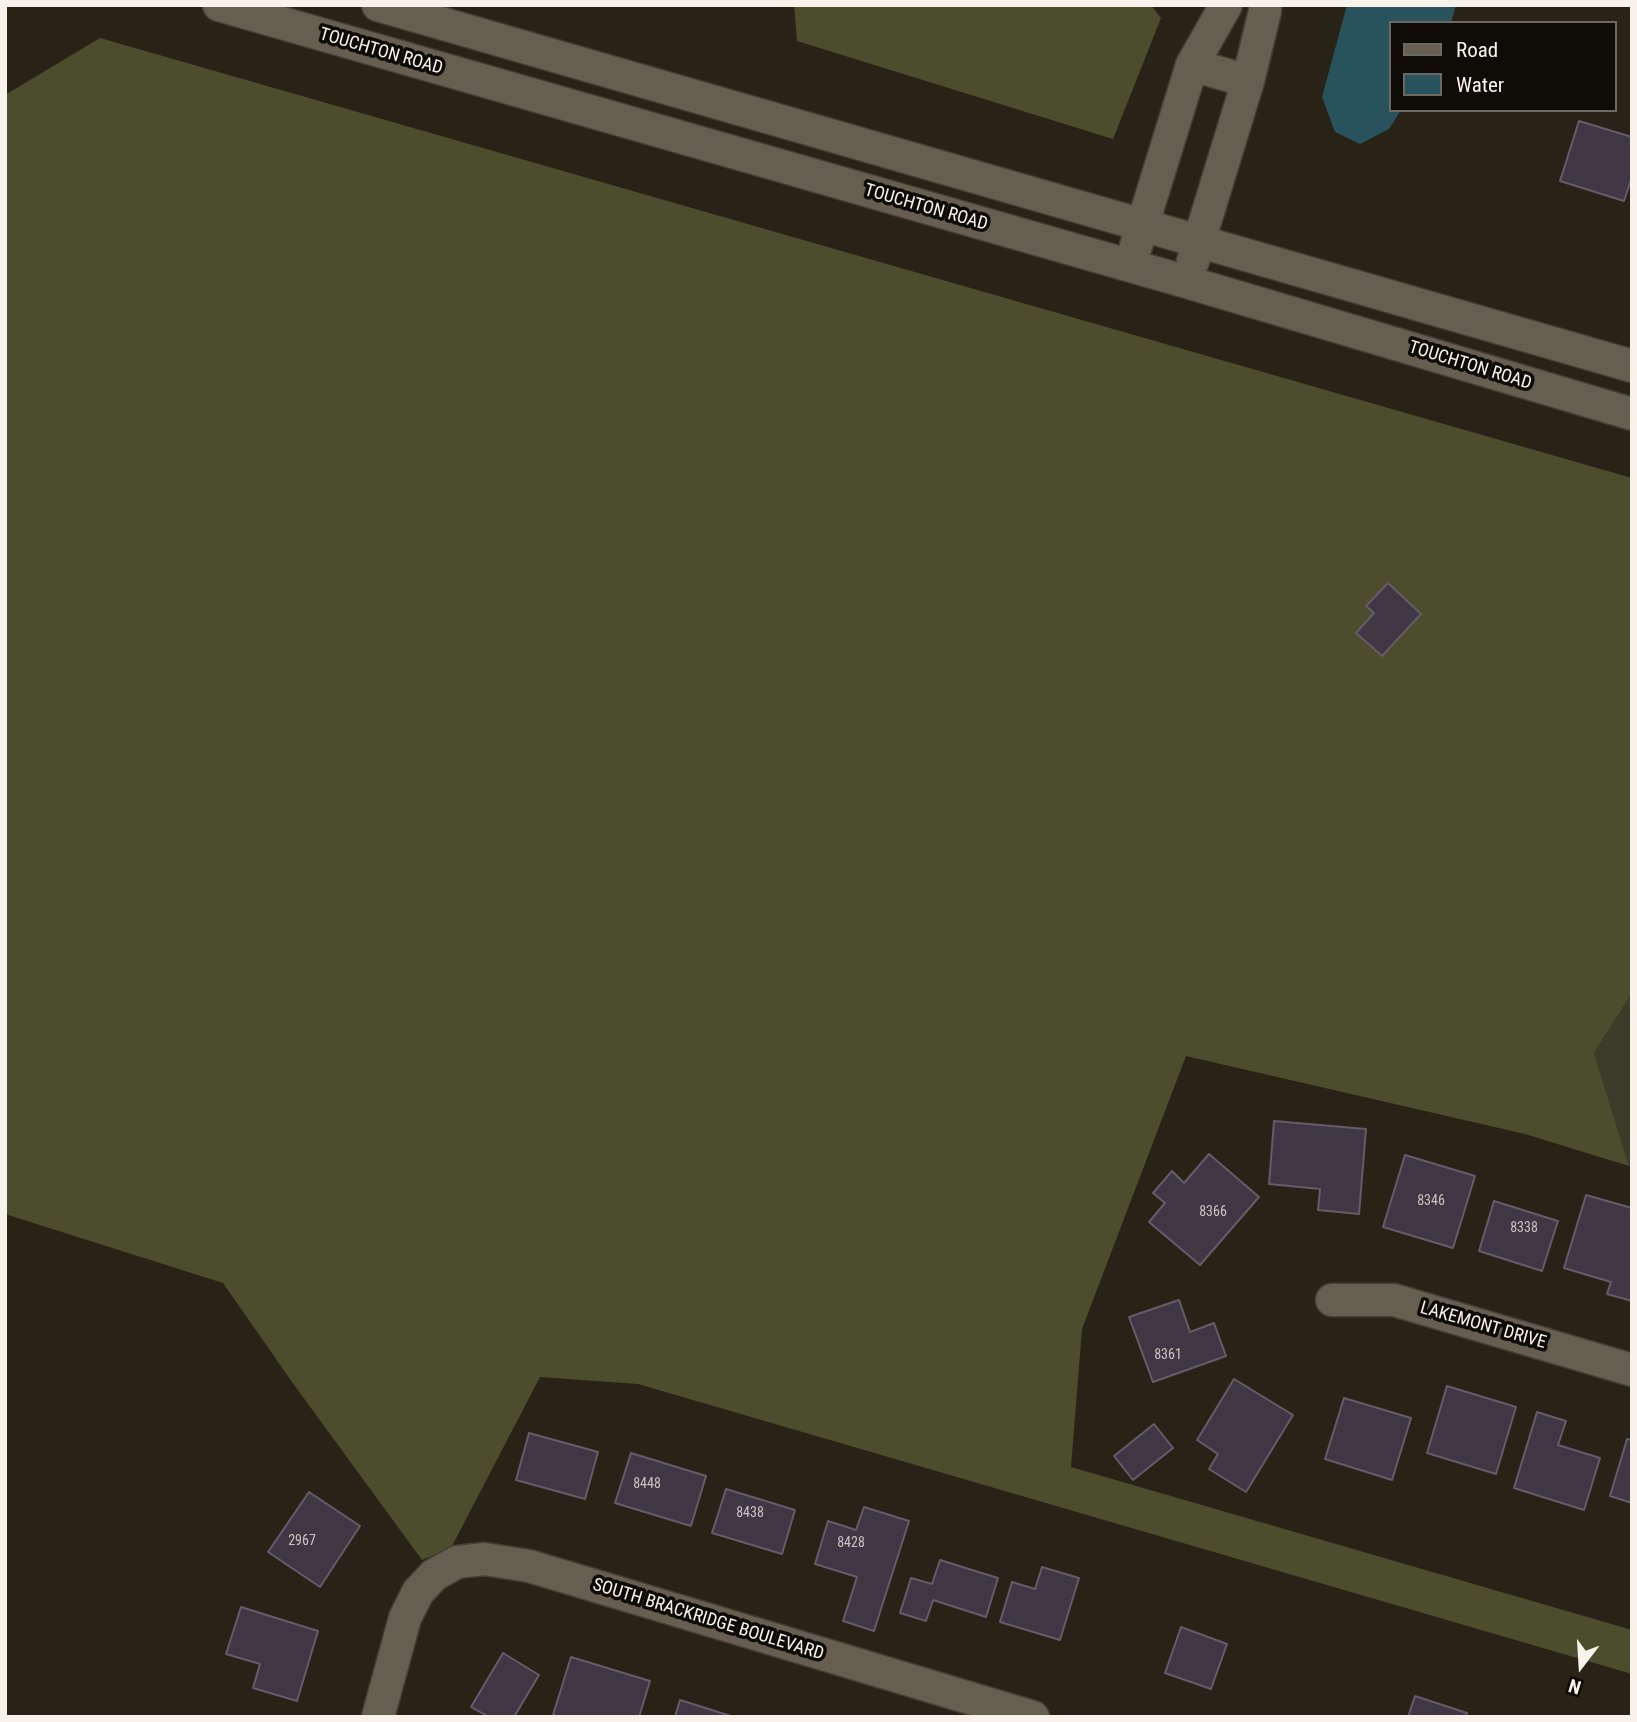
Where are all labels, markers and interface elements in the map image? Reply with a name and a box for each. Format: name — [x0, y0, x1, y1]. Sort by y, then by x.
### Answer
legend — [1388, 21, 1616, 112]
street label: TOUCHTON ROAD — [317, 24, 445, 80]
text: Road — [1456, 38, 1498, 62]
text: Water — [1456, 73, 1504, 97]
street label: TOUCHTON ROAD — [862, 180, 990, 236]
street label: TOUCHTON ROAD — [1406, 337, 1534, 395]
house number: 8346 — [1417, 1193, 1445, 1209]
house number: 8366 — [1199, 1204, 1227, 1220]
house number: 8338 — [1510, 1220, 1538, 1236]
street label: LAKEMONT DRIVE — [1418, 1298, 1548, 1354]
house number: 8361 — [1154, 1347, 1182, 1363]
house number: 8448 — [633, 1476, 661, 1492]
house number: 8438 — [736, 1505, 764, 1521]
house number: 2967 — [288, 1533, 316, 1549]
house number: 8428 — [837, 1535, 865, 1551]
street label: SOUTH BRACKRIDGE BOULEVARD — [590, 1575, 826, 1665]
north arrow — [1546, 1631, 1616, 1701]
text: N — [1566, 1674, 1584, 1699]

